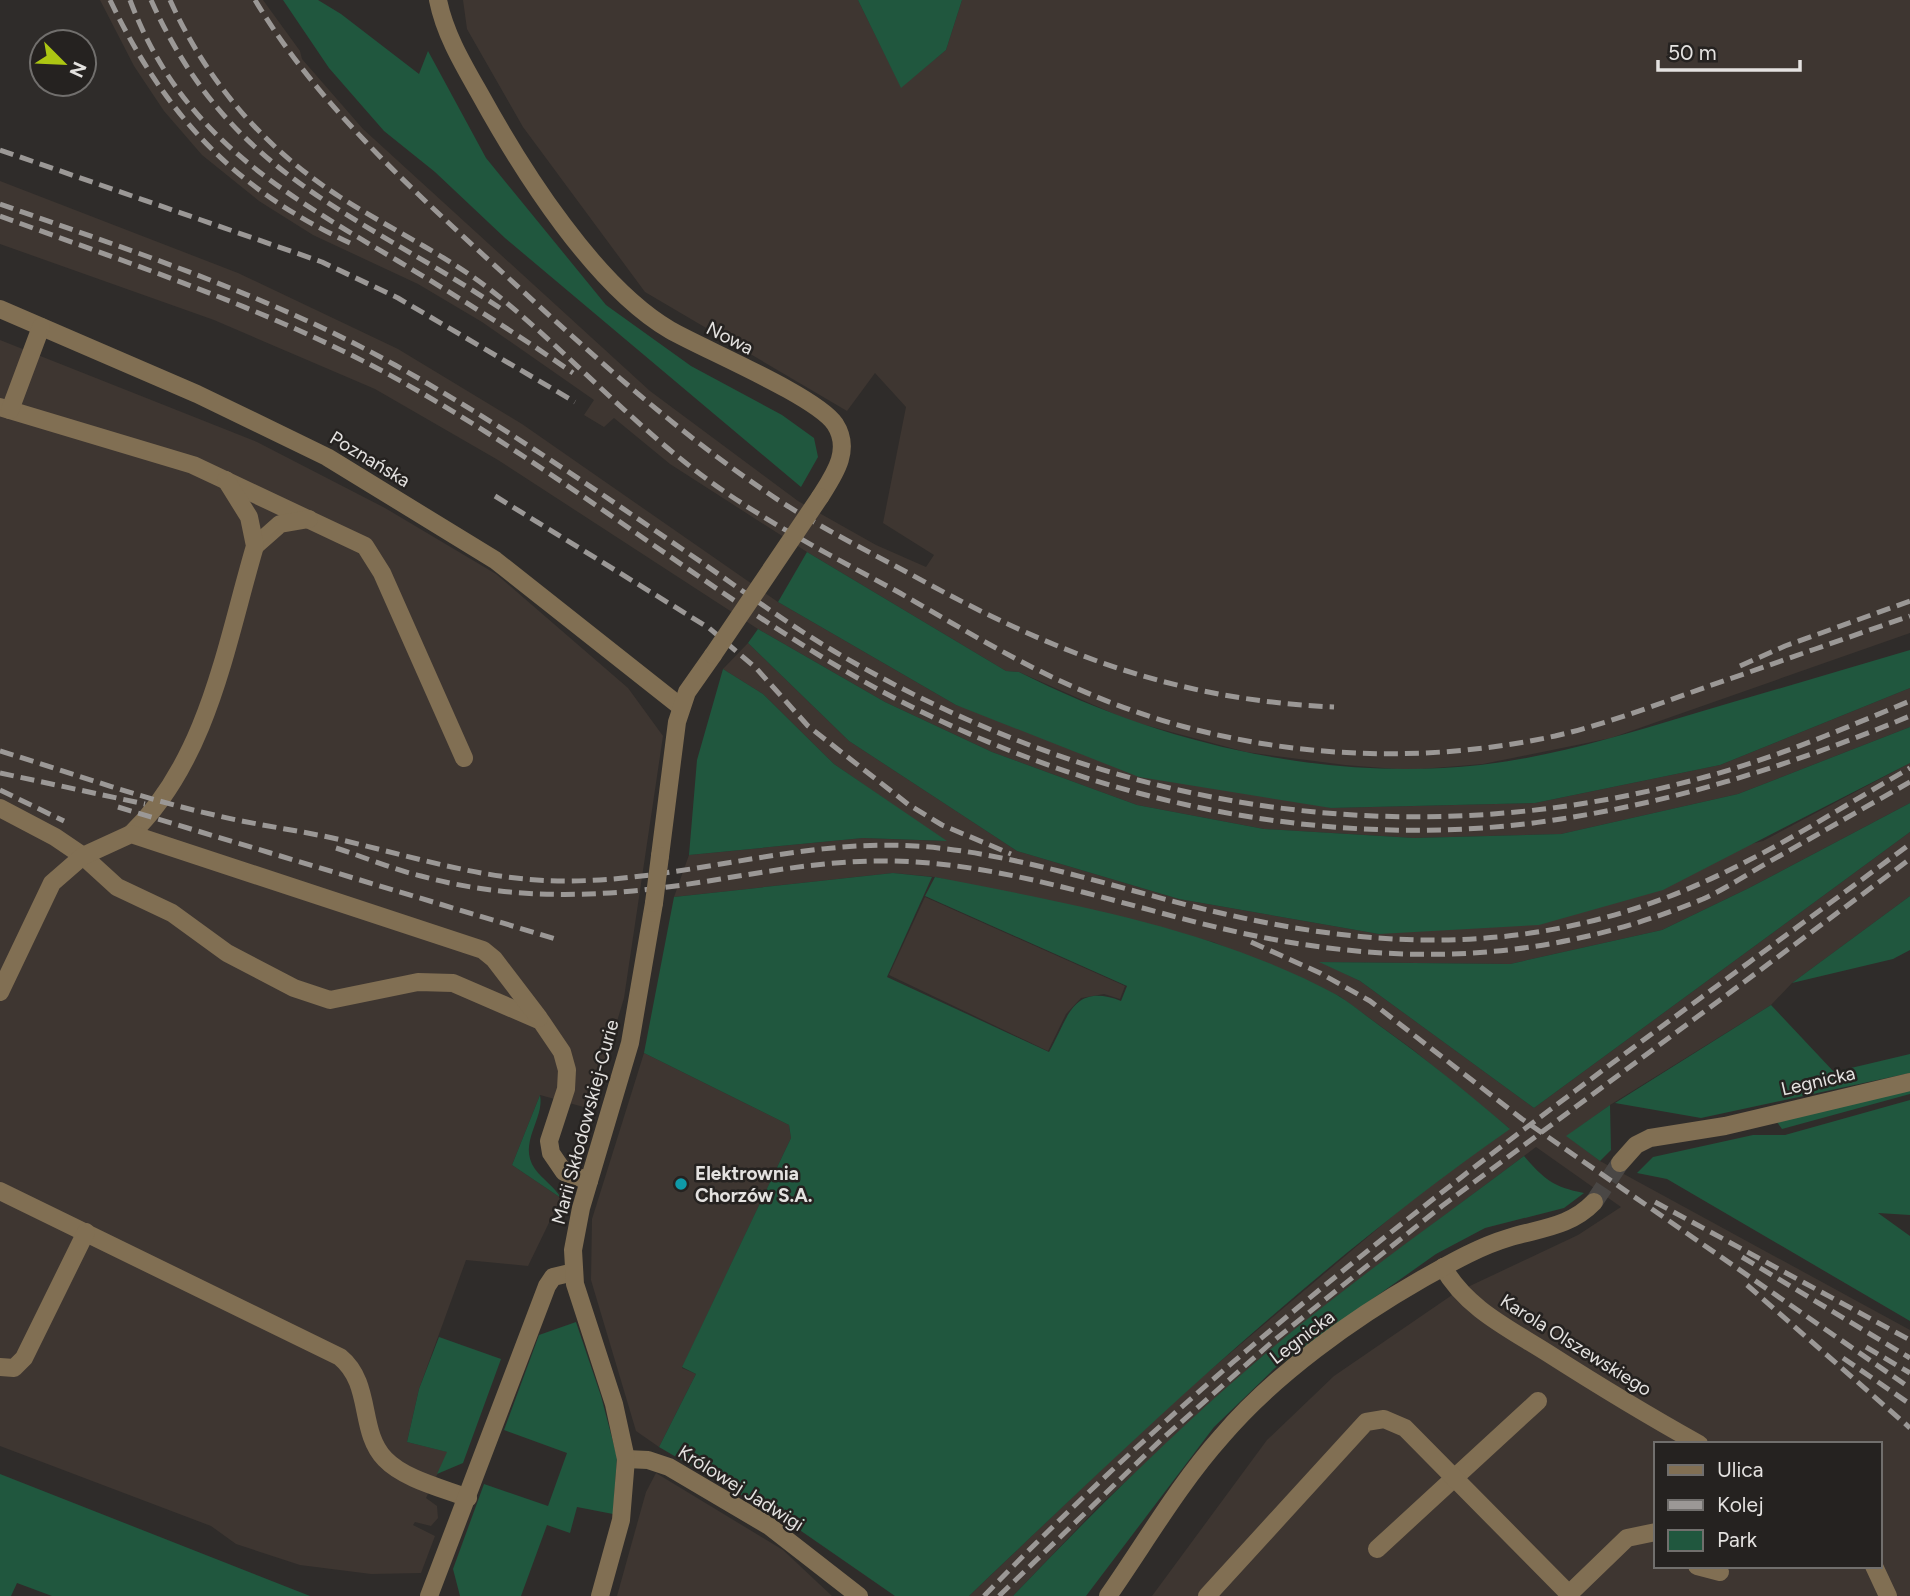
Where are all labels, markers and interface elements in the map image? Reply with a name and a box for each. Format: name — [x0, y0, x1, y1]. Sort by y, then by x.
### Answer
north arrow — [28, 28, 98, 98]
scale bar — [1658, 28, 1800, 72]
text: 50 m — [1668, 40, 1717, 65]
text: N — [65, 58, 92, 81]
street label: Nowa — [703, 316, 757, 360]
street label: Poznańska — [326, 426, 414, 492]
street label: Marii Skłodowskiej-Curie — [547, 1017, 623, 1227]
street label: Legnicka — [1779, 1061, 1857, 1101]
place label: Elektrownia Chorzów S.A. — [695, 1162, 812, 1207]
marker: Elektrownia Chorzów S.A. — [673, 1176, 689, 1192]
street label: Karola Olszewskiego — [1496, 1289, 1656, 1401]
street label: Legnicka — [1265, 1305, 1339, 1369]
street label: Królowej Jadwigi — [674, 1440, 808, 1536]
legend — [1654, 1442, 1882, 1568]
text: Ulica — [1717, 1457, 1763, 1482]
text: Kolej — [1717, 1492, 1764, 1517]
text: Park — [1717, 1527, 1758, 1552]

